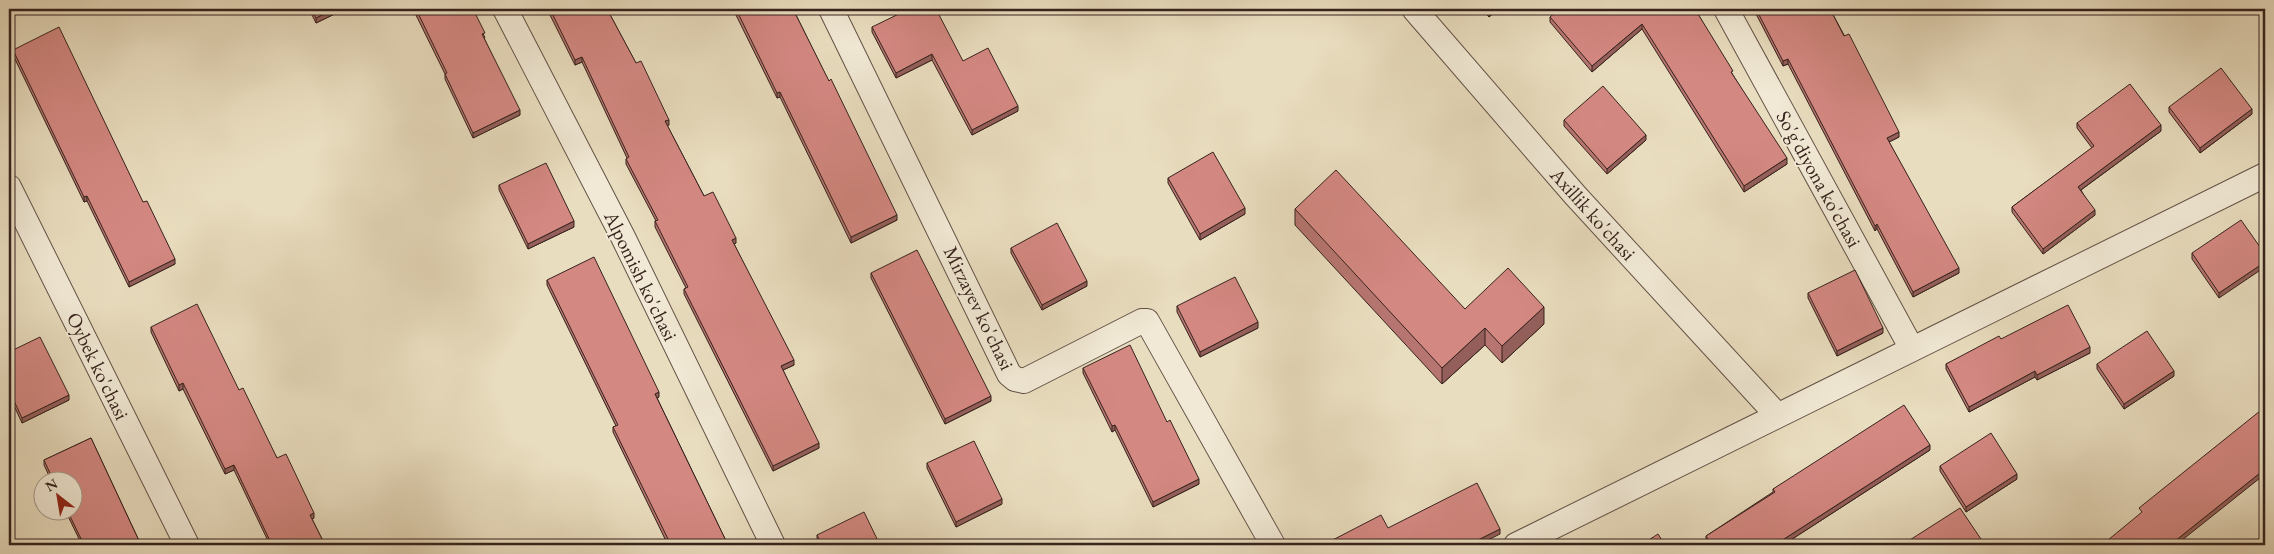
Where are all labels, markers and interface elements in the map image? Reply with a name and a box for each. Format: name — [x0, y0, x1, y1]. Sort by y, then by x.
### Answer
street label: So'g'diyona ko'chasi — [1771, 106, 1867, 252]
street label: Axillik ko'chasi — [1544, 161, 1642, 266]
street label: Alpomish ko'chasi — [598, 206, 684, 345]
street label: Mirzayev ko'chasi — [938, 242, 1020, 374]
street label: Oybek ko'chasi — [61, 308, 135, 424]
north arrow — [32, 472, 82, 522]
text: N — [42, 474, 61, 495]

